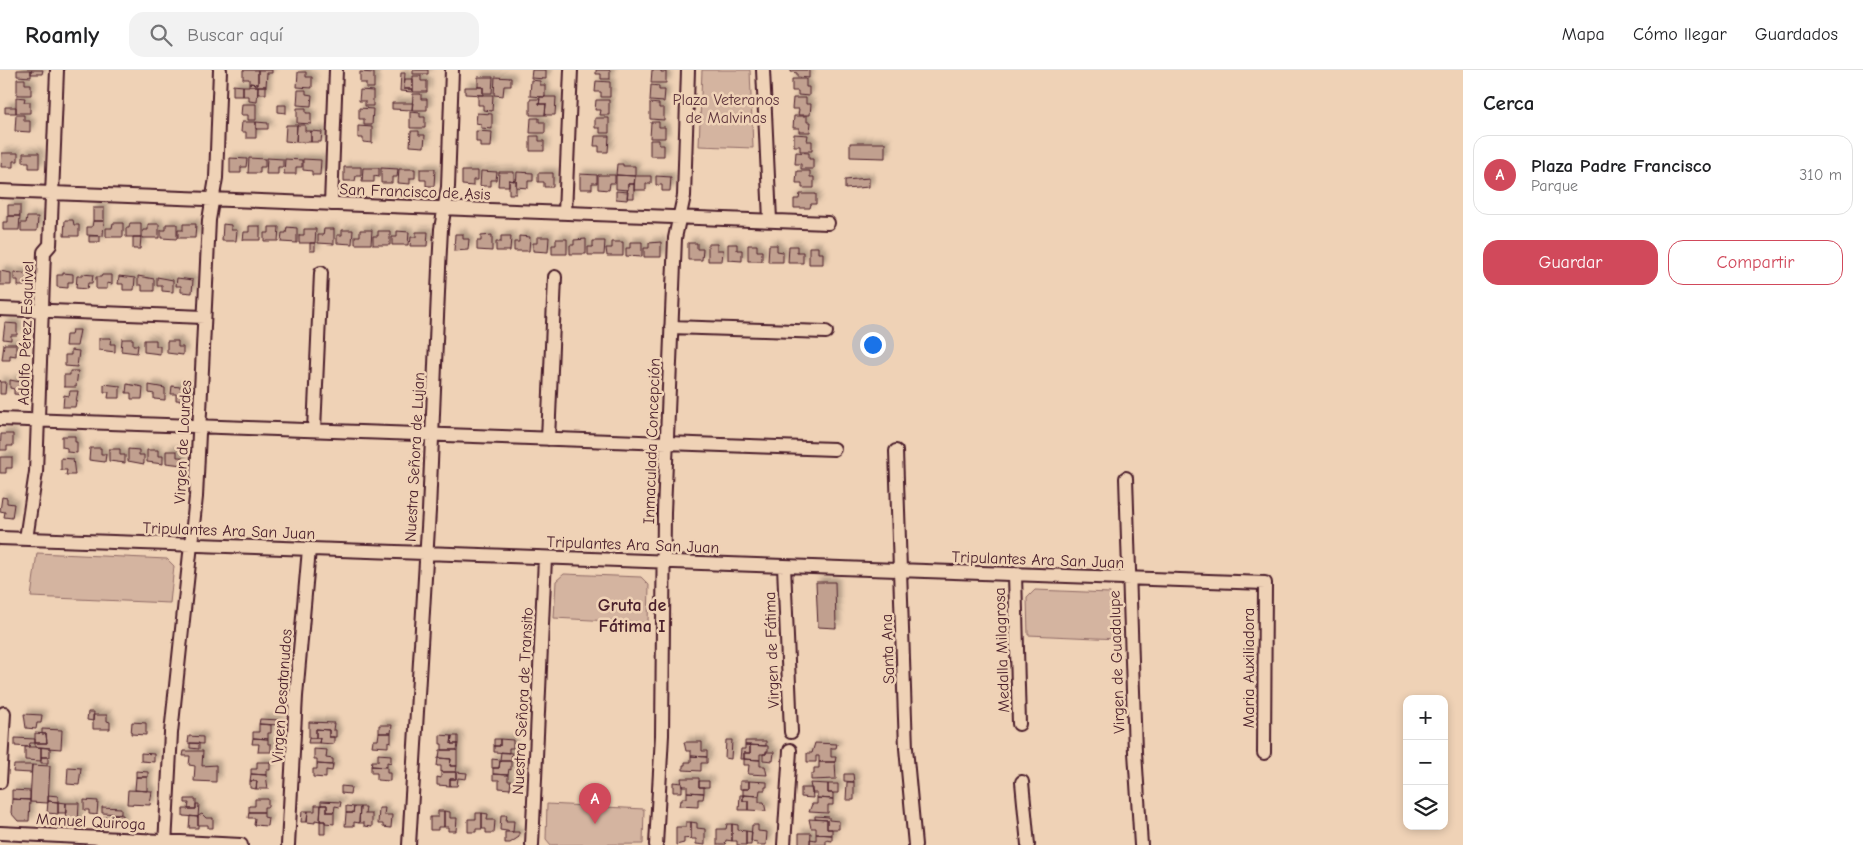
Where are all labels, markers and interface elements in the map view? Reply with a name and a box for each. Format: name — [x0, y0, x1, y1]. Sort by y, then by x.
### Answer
search box — [129, 12, 479, 57]
text: Roamly — [25, 21, 99, 49]
icon: search — [147, 21, 175, 49]
text: Buscar aquí — [187, 24, 283, 46]
text: Mapa — [1562, 24, 1605, 45]
text: Cómo llegar — [1633, 24, 1727, 45]
text: Guardados — [1755, 24, 1838, 45]
park label: Plaza Veteranos de Malvinas — [673, 91, 780, 127]
text: Cerca — [1483, 91, 1534, 115]
text: Plaza Padre Francisco — [1531, 155, 1712, 177]
text: A — [1496, 166, 1504, 184]
text: 310 m — [1799, 166, 1842, 184]
text: Parque — [1531, 177, 1578, 195]
street label: San Francisco de Asis — [339, 180, 491, 204]
button: Guardar — [1483, 240, 1658, 285]
button: Compartir — [1668, 240, 1843, 285]
street label: Adolfo Pérez Esquivel — [14, 260, 38, 406]
your location — [860, 332, 886, 358]
street label: Inmaculada Concepción — [640, 358, 664, 524]
street label: Nuestra Señora de Lujan — [402, 372, 428, 542]
street label: Virgen de Lourdes — [171, 379, 195, 504]
street label: Tripulantes Ara San Juan — [142, 519, 316, 543]
street label: Tripulantes Ara San Juan — [546, 533, 720, 557]
street label: Tripulantes Ara San Juan — [951, 548, 1125, 572]
street label: Medalla Milagrosa — [991, 587, 1013, 713]
street label: Virgen de Guadalupe — [1106, 590, 1128, 734]
street label: Virgen de Fátima — [761, 591, 783, 709]
district label: Gruta de Fátima I — [598, 595, 666, 637]
street label: Nuestra Señora de Transito — [509, 607, 537, 795]
street label: Maria Auxiliadora — [1240, 608, 1258, 728]
street label: Santa Ana — [878, 614, 898, 684]
street label: Virgen Desatanudos — [268, 628, 296, 764]
map controls — [1403, 695, 1448, 830]
button: + — [1403, 695, 1448, 740]
button: − — [1403, 740, 1448, 785]
pin: A — [579, 783, 611, 824]
button: layers — [1403, 785, 1448, 830]
street label: Manuel Quiroga — [36, 810, 146, 834]

